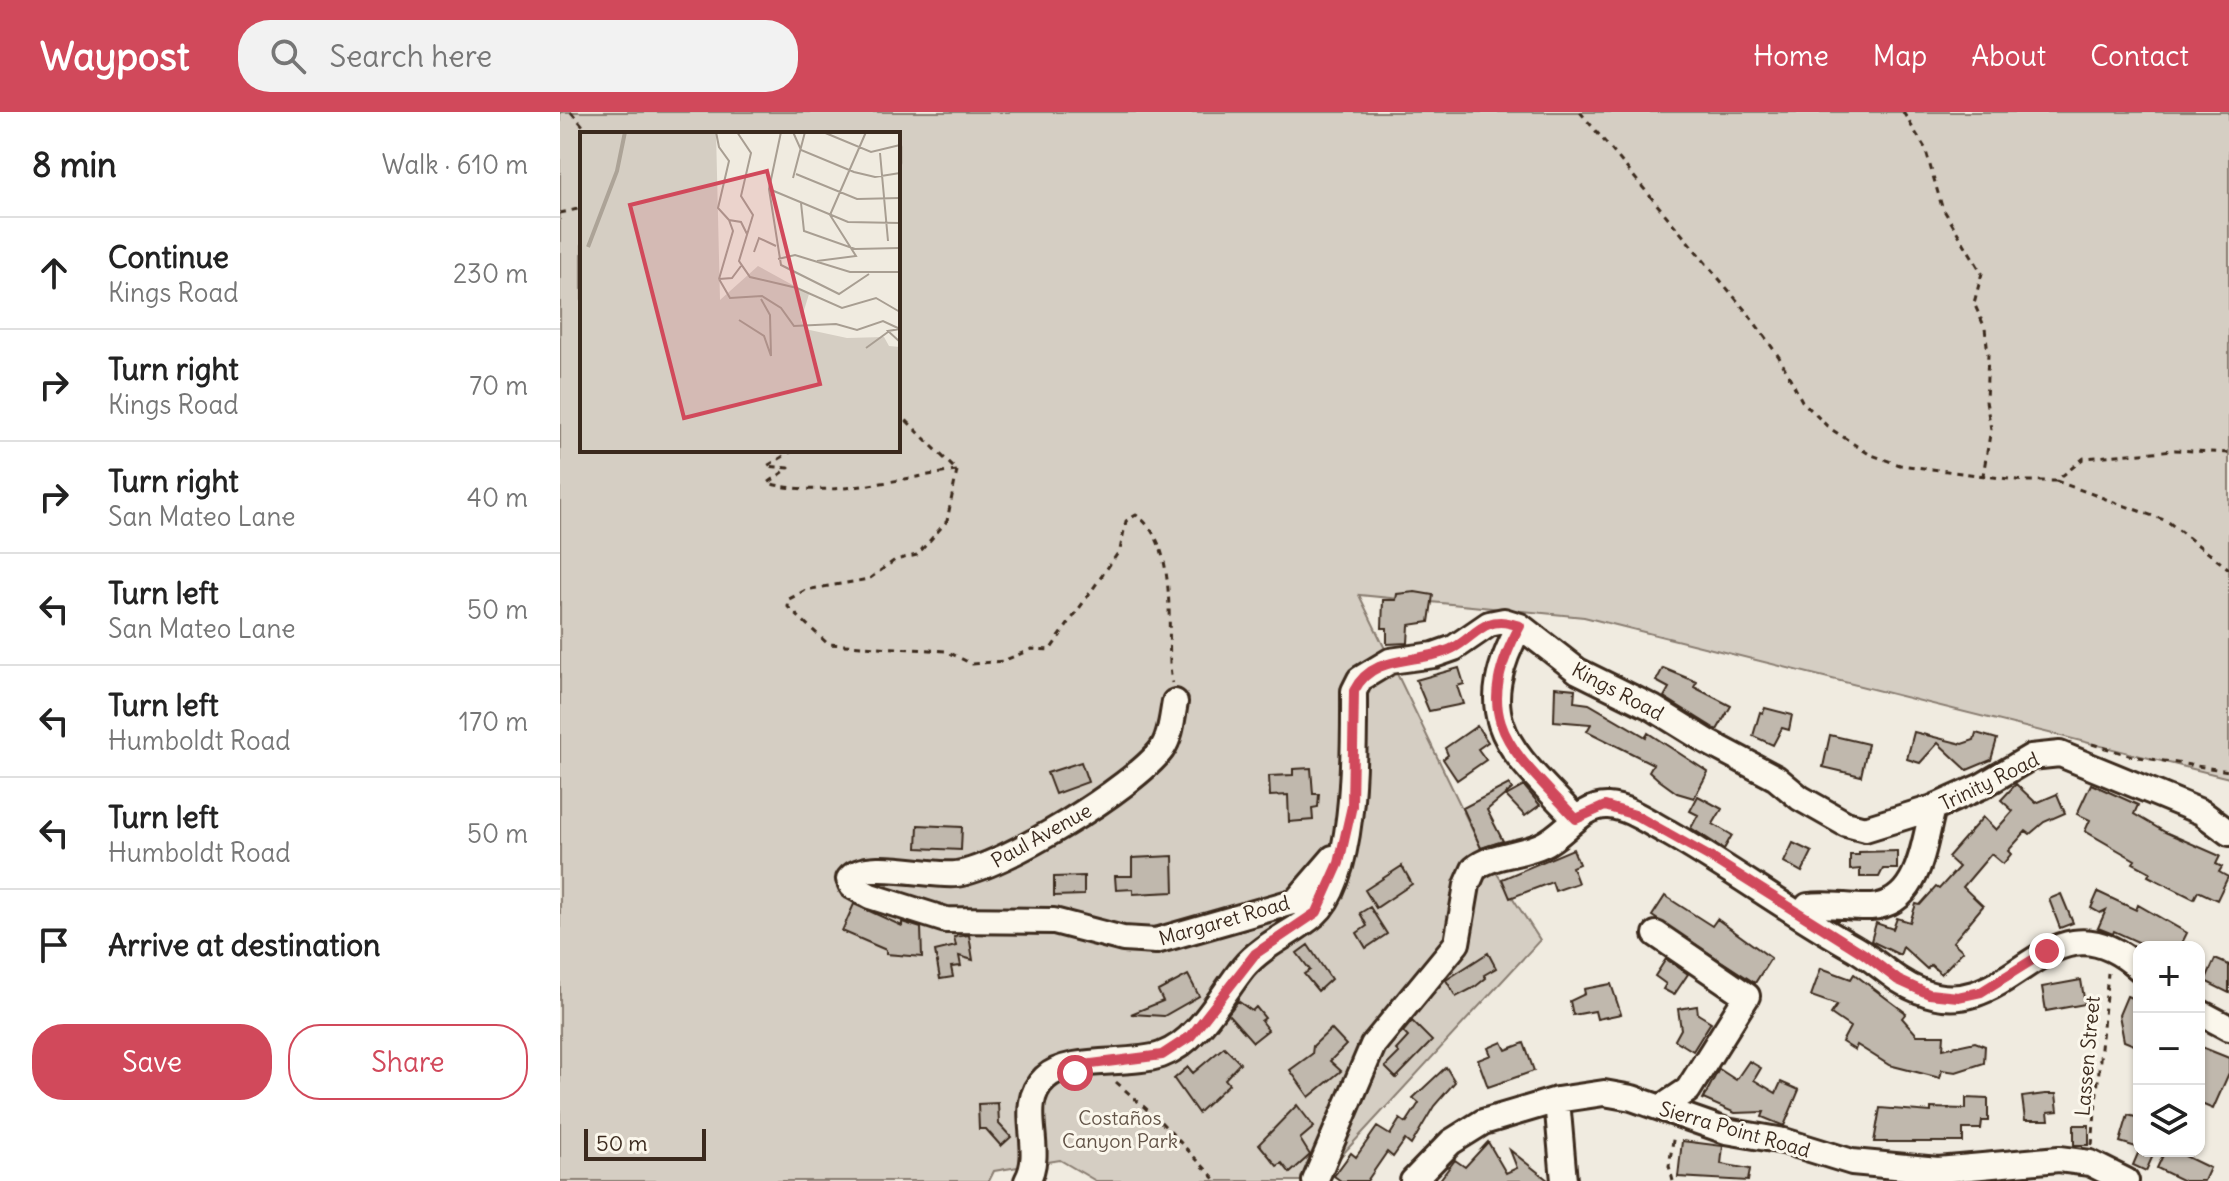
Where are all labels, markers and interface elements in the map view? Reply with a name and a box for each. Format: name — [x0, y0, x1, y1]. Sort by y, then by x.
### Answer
search box — [238, 20, 798, 92]
text: Waypost — [40, 33, 190, 80]
icon: search — [266, 34, 310, 78]
text: Search here — [330, 37, 492, 75]
text: Home — [1753, 38, 1829, 74]
text: Map — [1873, 38, 1927, 74]
text: About — [1971, 38, 2046, 74]
text: Contact — [2090, 38, 2189, 74]
inset map — [580, 132, 900, 452]
text: 8 min — [32, 143, 117, 186]
text: Walk · 610 m — [382, 148, 528, 181]
text: Continue — [108, 238, 229, 276]
icon: ahead — [32, 251, 76, 295]
text: 230 m — [453, 257, 528, 290]
text: Kings Road — [108, 276, 238, 309]
text: Turn right — [108, 350, 239, 388]
icon: right — [32, 363, 76, 407]
text: 70 m — [469, 369, 528, 402]
text: Kings Road — [108, 388, 238, 421]
text: Turn right — [108, 462, 239, 500]
icon: right — [32, 475, 76, 519]
text: 40 m — [467, 481, 528, 514]
text: San Mateo Lane — [108, 500, 295, 533]
text: Turn left — [108, 574, 219, 612]
icon: left — [32, 587, 76, 631]
text: 50 m — [467, 593, 528, 626]
text: San Mateo Lane — [108, 612, 295, 645]
street label: Kings Road — [1568, 656, 1668, 726]
text: Turn left — [108, 686, 219, 724]
icon: left — [32, 699, 76, 743]
text: 170 m — [459, 705, 528, 738]
text: Humboldt Road — [108, 724, 291, 757]
street label: Trinity Road — [1935, 746, 2043, 816]
street label: Paul Avenue — [986, 797, 1096, 873]
text: Turn left — [108, 798, 219, 836]
icon: left — [32, 811, 76, 855]
text: 50 m — [467, 817, 528, 850]
text: Humboldt Road — [108, 836, 291, 869]
street label: Margaret Road — [1156, 889, 1292, 951]
icon: arrive — [32, 923, 76, 967]
text: Arrive at destination — [108, 926, 380, 964]
route end — [2029, 933, 2065, 969]
map controls — [2133, 941, 2205, 1157]
button: + — [2133, 941, 2205, 1013]
street label: Lassen Street — [2069, 994, 2105, 1117]
button: − — [2133, 1013, 2205, 1085]
button: Save — [32, 1024, 272, 1100]
button: Share — [288, 1024, 528, 1100]
route start — [1057, 1055, 1093, 1091]
button: layers — [2133, 1085, 2205, 1157]
street label: Sierra Point Road — [1657, 1096, 1814, 1163]
park label: Costaños Canyon Park — [1062, 1105, 1178, 1153]
scale bar — [584, 1125, 706, 1161]
text: 50 m — [596, 1129, 648, 1157]

